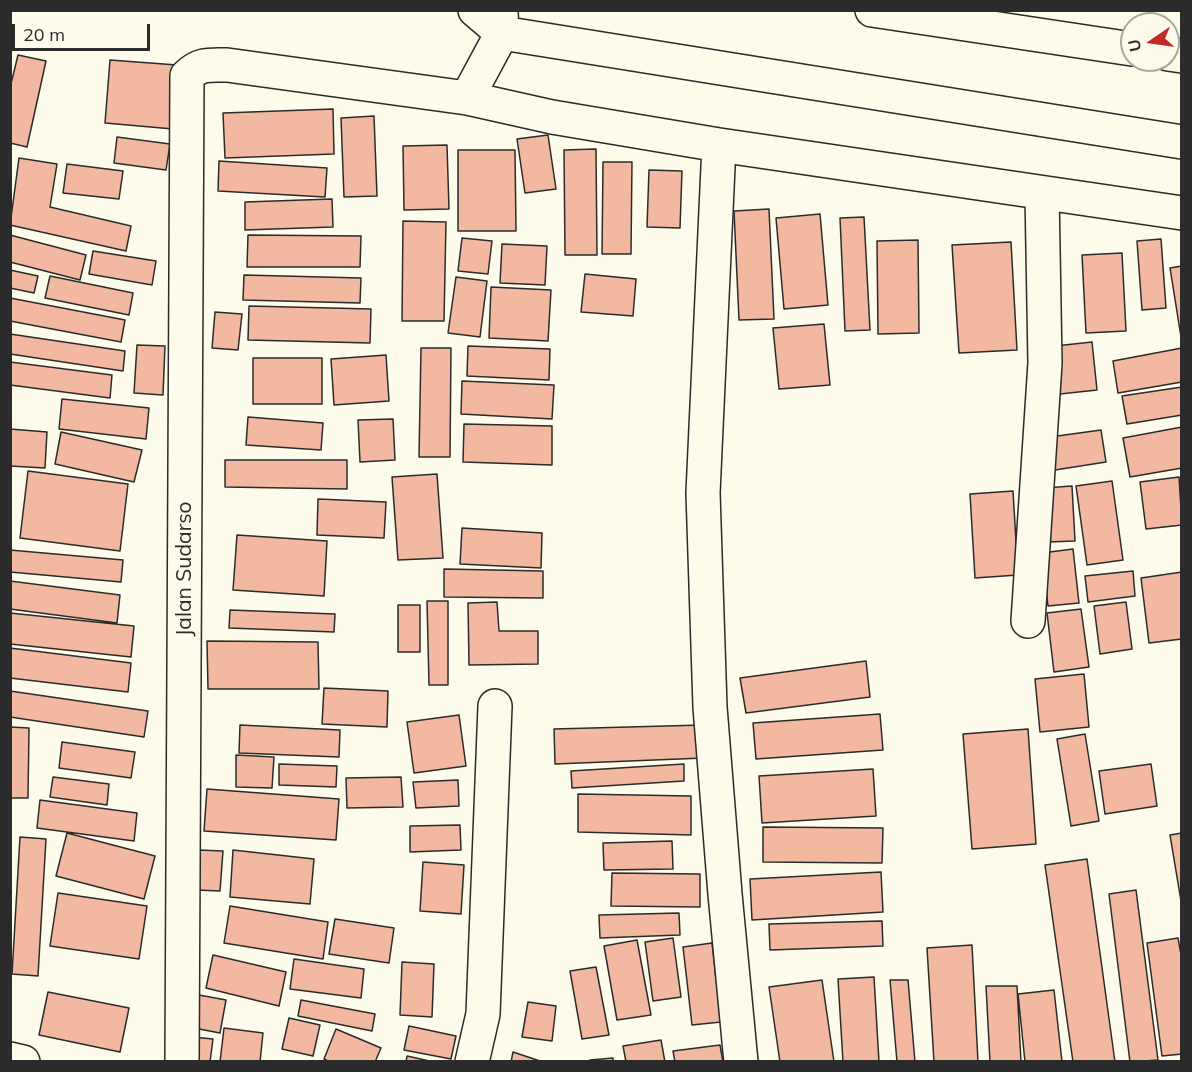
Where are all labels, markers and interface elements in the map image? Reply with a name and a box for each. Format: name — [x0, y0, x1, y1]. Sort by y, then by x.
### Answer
scale bar — [15, 12, 153, 50]
north arrow — [1120, 12, 1180, 72]
text: 20 m — [23, 23, 65, 46]
text: U — [1123, 38, 1145, 54]
street label: Jalan Sudarso — [172, 501, 198, 637]

